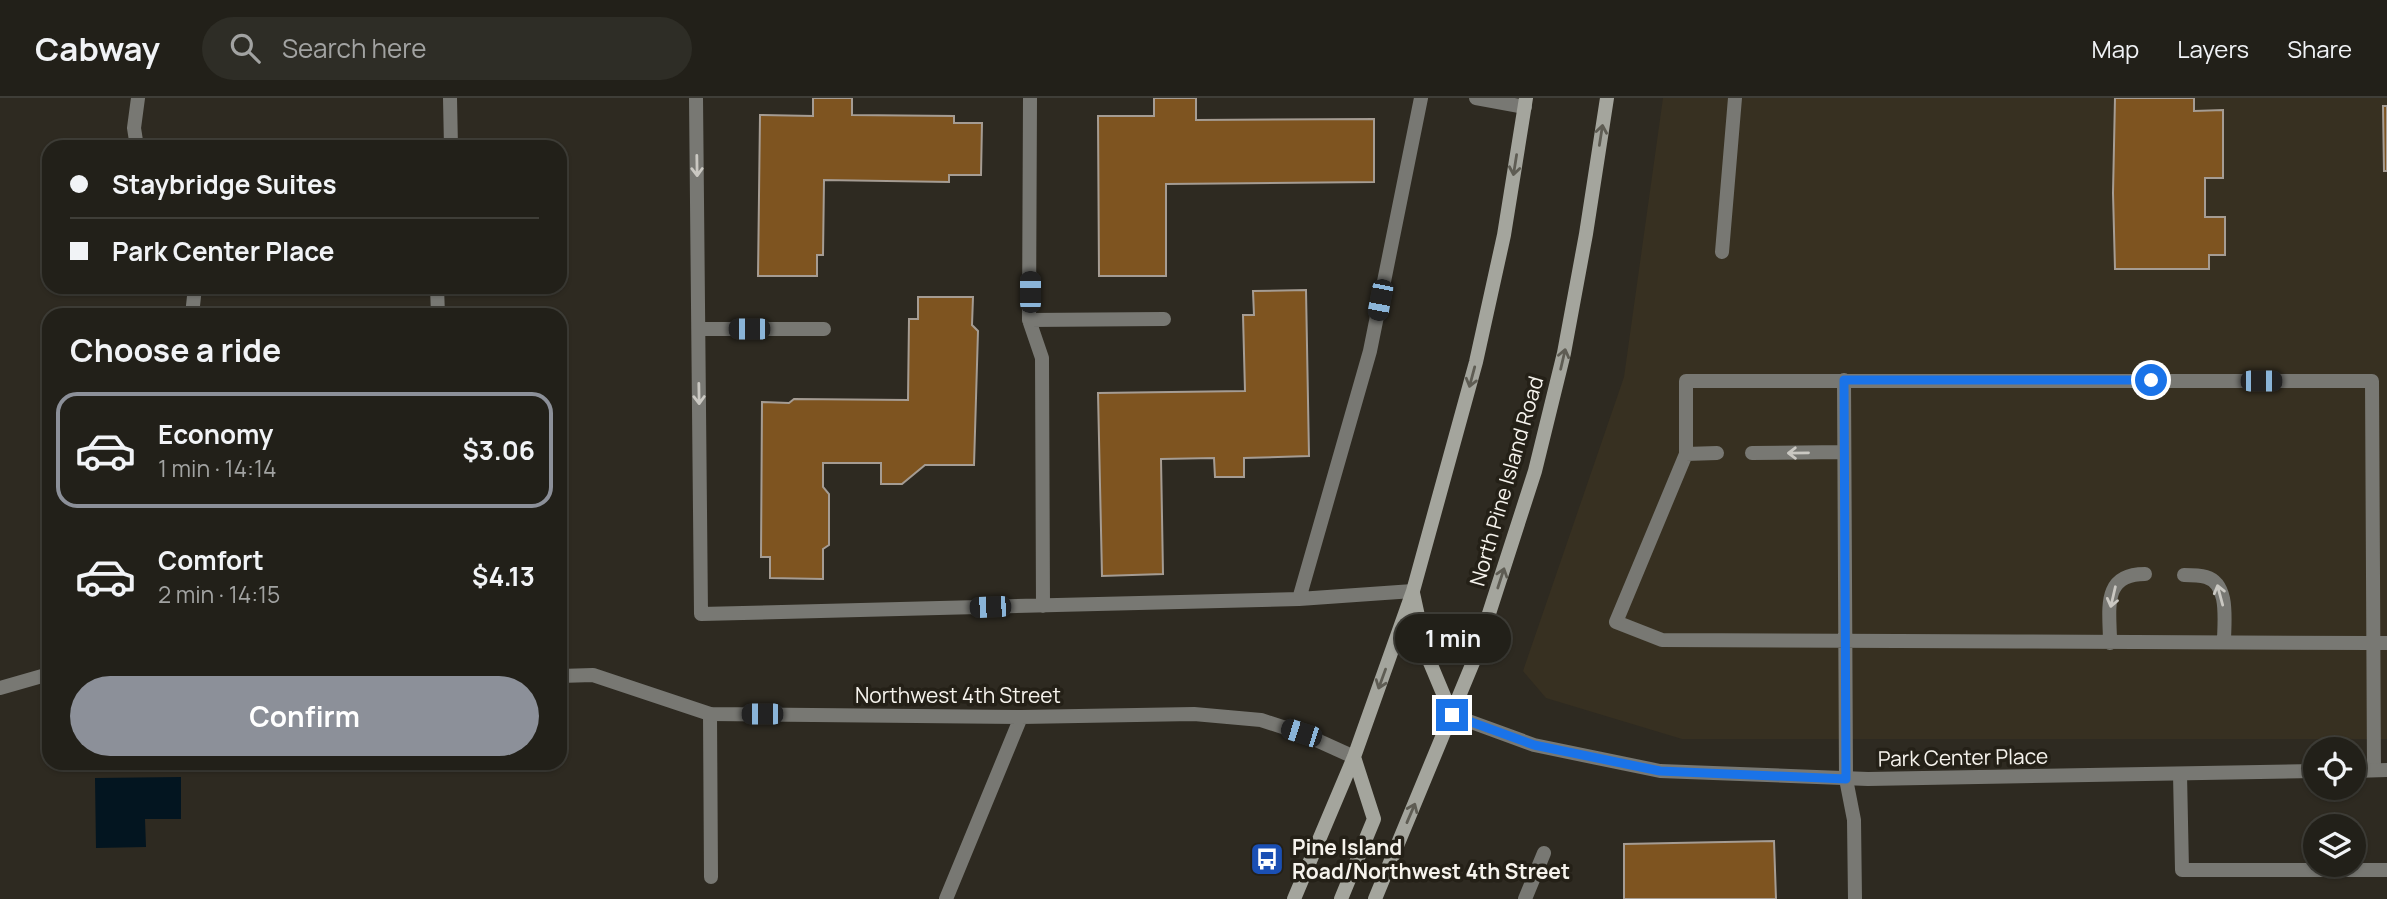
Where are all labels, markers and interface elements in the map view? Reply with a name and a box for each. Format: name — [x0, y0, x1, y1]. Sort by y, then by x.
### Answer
search box — [202, 17, 692, 80]
text: Cabway — [35, 26, 160, 71]
icon: search — [226, 29, 264, 67]
text: Search here — [282, 30, 427, 66]
text: Map — [2092, 32, 2139, 65]
text: Layers — [2177, 32, 2249, 65]
text: Share — [2287, 32, 2352, 65]
one-way arrow — [1595, 124, 1608, 147]
one-way arrow — [1508, 153, 1521, 176]
one-way arrow — [690, 154, 704, 177]
text: Staybridge Suites — [112, 166, 337, 202]
text: Park Center Place — [112, 233, 334, 269]
car — [1020, 271, 1041, 313]
car — [1366, 277, 1395, 323]
car — [729, 319, 771, 340]
text: Choose a ride — [70, 328, 281, 372]
one-way arrow — [1556, 348, 1570, 371]
route start — [2135, 364, 2167, 396]
one-way arrow — [1465, 365, 1478, 388]
car — [2241, 371, 2283, 392]
street label: North Pine Island Road — [1463, 373, 1549, 589]
one-way arrow — [692, 382, 706, 405]
text: Economy — [158, 416, 273, 452]
icon: car — [74, 419, 137, 482]
text: $3.06 — [462, 432, 535, 468]
one-way arrow — [1787, 446, 1810, 460]
text: 1 min · 14:14 — [158, 452, 276, 484]
text: Comfort — [158, 542, 264, 578]
icon: car — [74, 545, 137, 608]
text: $4.13 — [472, 558, 535, 594]
one-way arrow — [1495, 567, 1508, 589]
text: 2 min · 14:15 — [158, 578, 280, 610]
one-way arrow — [2213, 584, 2226, 606]
one-way arrow — [2105, 585, 2119, 608]
car — [969, 596, 1012, 618]
callout: 1 min — [1394, 614, 1510, 662]
text: 1 min — [1425, 622, 1481, 654]
one-way arrow — [1375, 667, 1387, 689]
button: Confirm — [70, 676, 539, 756]
street label: Northwest 4th Street — [855, 681, 1061, 709]
route end — [1436, 699, 1468, 731]
car — [742, 704, 784, 725]
car — [1278, 717, 1325, 749]
map controls — [2303, 737, 2366, 877]
button: locate — [2303, 737, 2366, 800]
street label: Park Center Place — [1878, 742, 2048, 772]
one-way arrow — [1405, 803, 1418, 825]
button: layers — [2303, 814, 2366, 877]
place label: Pine Island Road/Northwest 4th Street — [1292, 833, 1570, 885]
bus stop icon: Pine Island Road/Northwest 4th Street — [1248, 840, 1286, 878]

